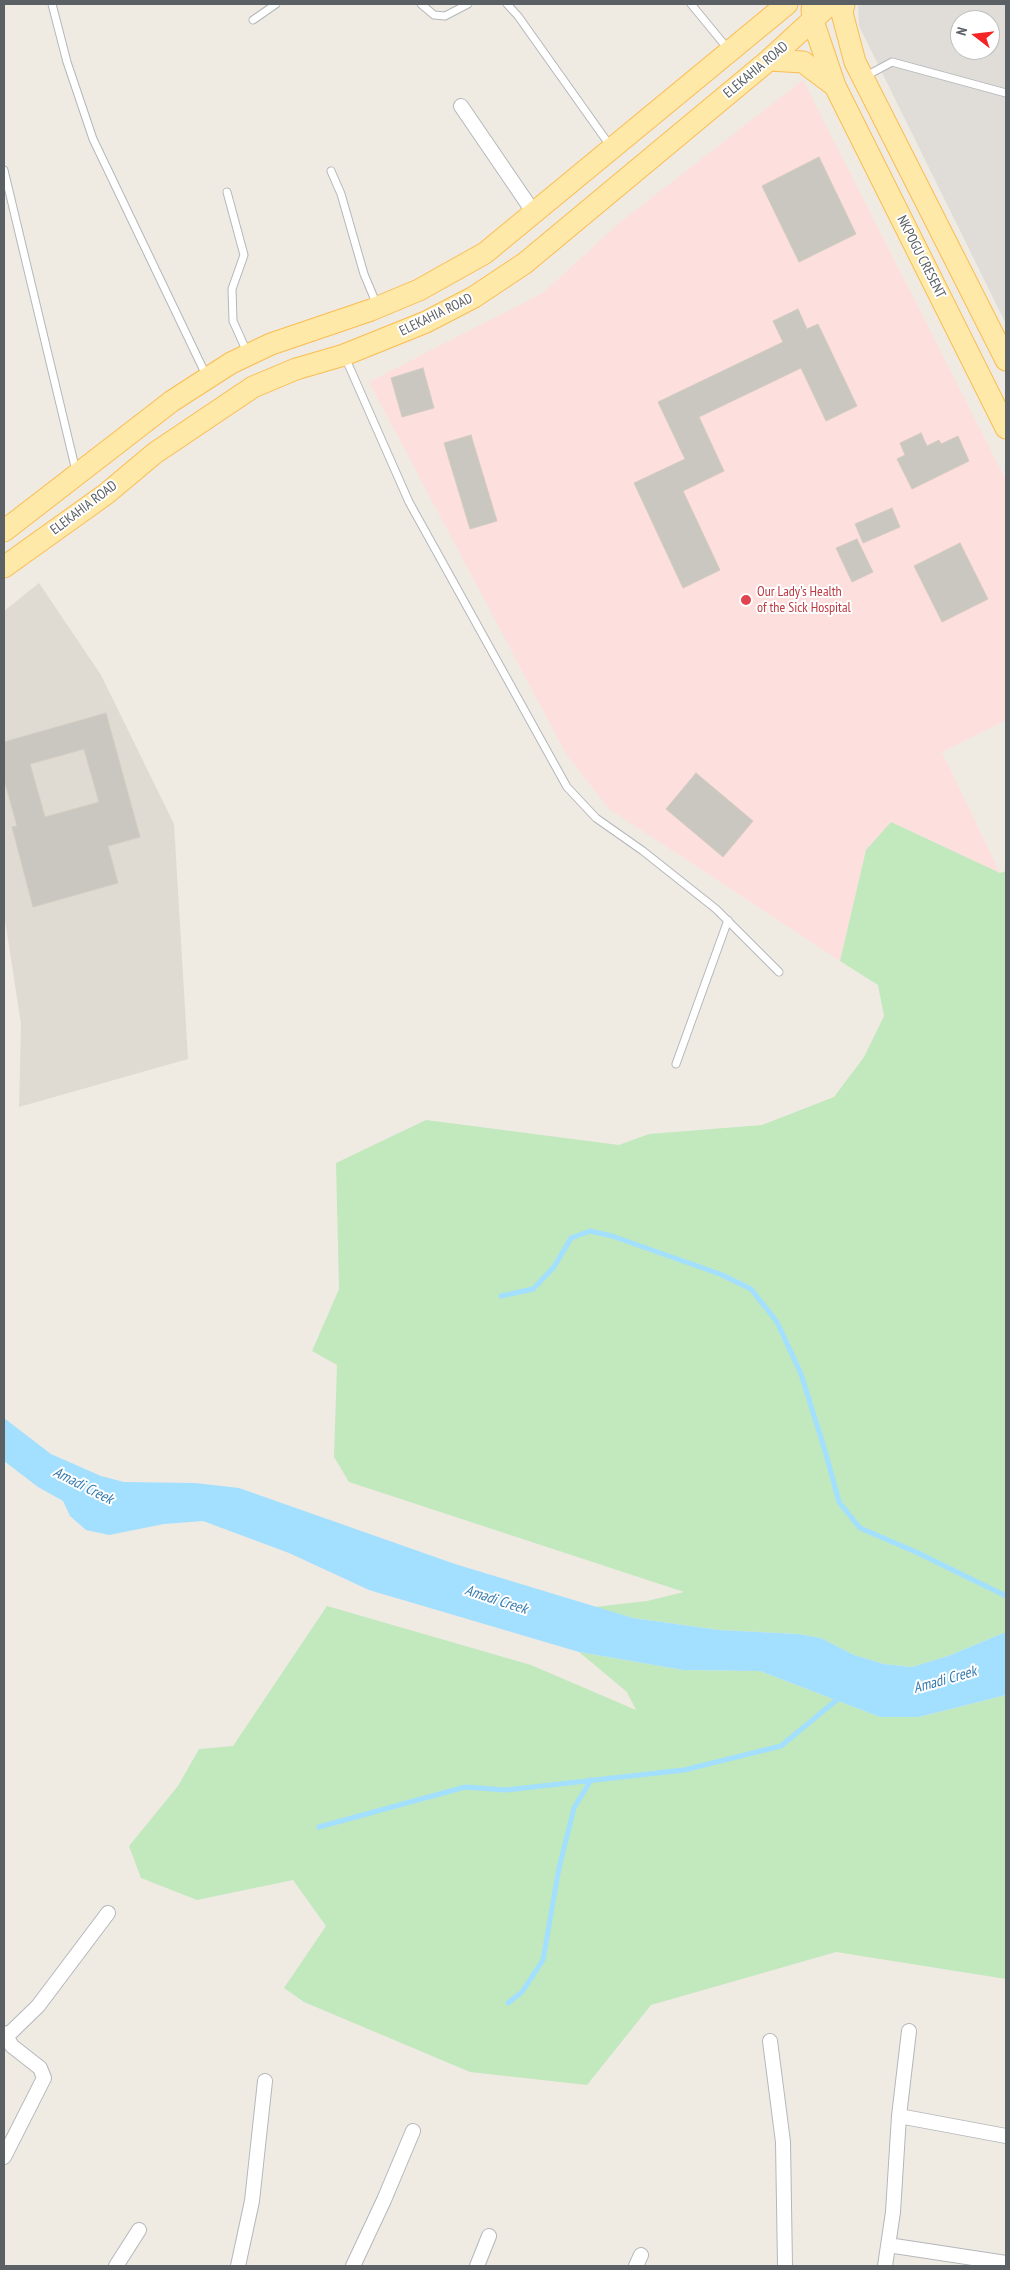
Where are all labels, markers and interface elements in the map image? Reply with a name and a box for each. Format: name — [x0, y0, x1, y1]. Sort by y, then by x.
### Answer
north arrow — [950, 10, 1000, 60]
text: N — [952, 25, 971, 37]
street label: ELEKAHIA ROAD — [720, 38, 792, 102]
street label: NKPOGU CRESENT — [893, 213, 949, 301]
street label: ELEKAHIA ROAD — [397, 290, 475, 340]
street label: ELEKAHIA ROAD — [47, 478, 121, 538]
place label: Our Lady's Health of the Sick Hospital — [757, 584, 851, 616]
marker: Our Lady's Health of the Sick Hospital — [739, 593, 753, 607]
water label: Amadi Creek — [50, 1463, 116, 1509]
water label: Amadi Creek — [462, 1581, 530, 1619]
water label: Amadi Creek — [911, 1662, 979, 1698]

